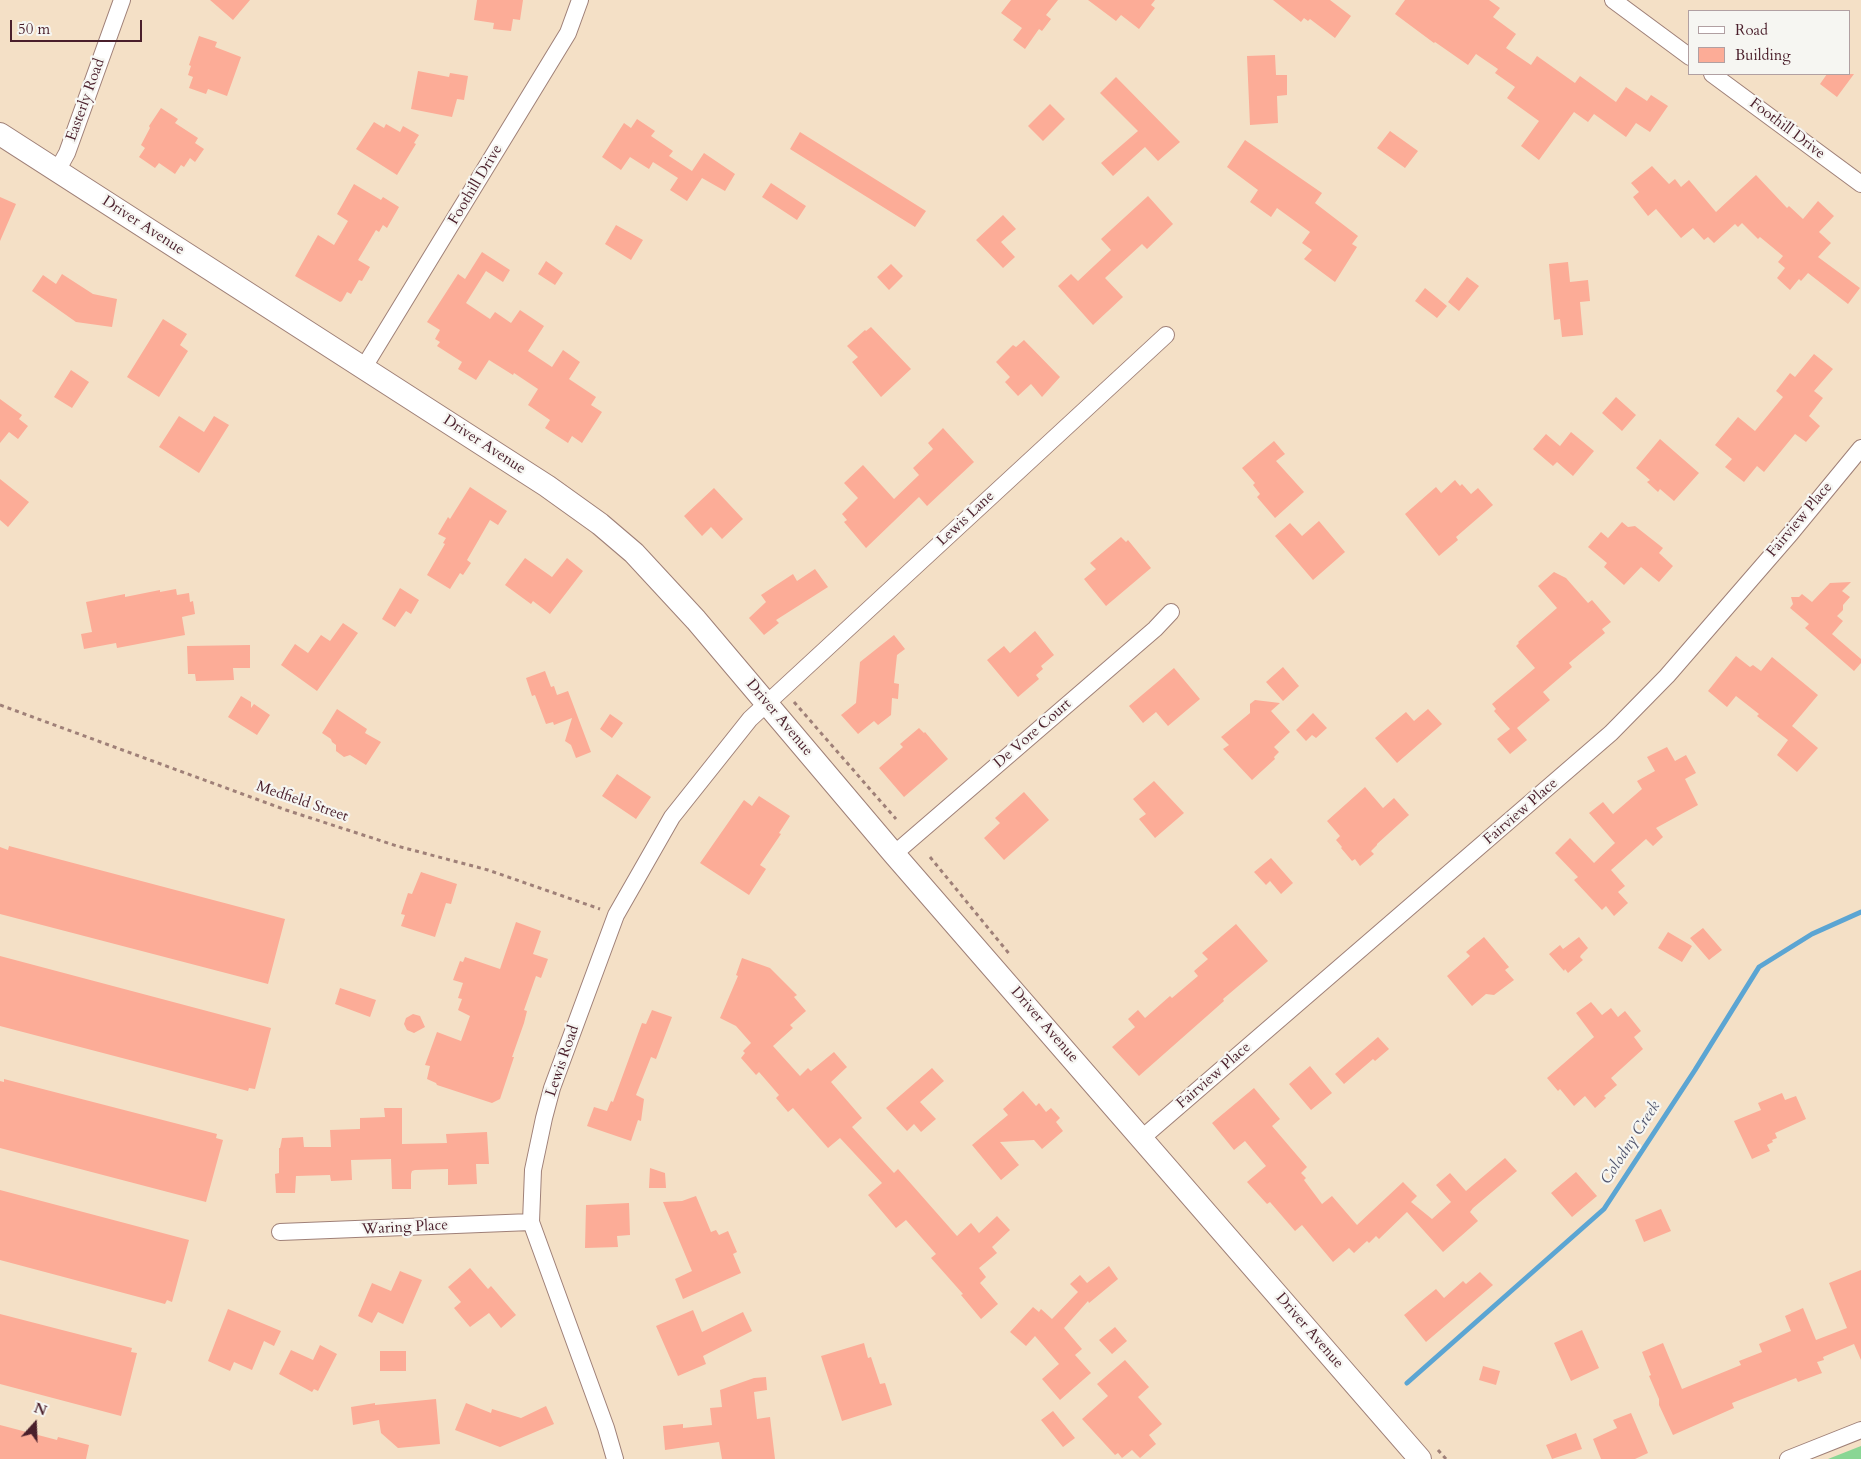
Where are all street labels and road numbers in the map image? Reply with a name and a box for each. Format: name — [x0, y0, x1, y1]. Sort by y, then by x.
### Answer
street label: Easterly Road — [63, 56, 109, 144]
street label: Foothill Drive — [1746, 95, 1828, 163]
street label: Foothill Drive — [445, 142, 507, 228]
street label: Driver Avenue — [99, 193, 187, 259]
street label: Driver Avenue — [440, 412, 528, 478]
street label: Fairview Place — [1763, 479, 1837, 561]
street label: Lewis Lane — [934, 488, 998, 550]
street label: Driver Avenue — [742, 676, 816, 760]
street label: De Vore Court — [991, 696, 1075, 772]
street label: Fairview Place — [1480, 775, 1562, 849]
street label: Medfield Street — [254, 778, 350, 826]
street label: Driver Avenue — [1006, 983, 1082, 1067]
street label: Lewis Road — [542, 1023, 584, 1099]
street label: Fairview Place — [1173, 1039, 1255, 1113]
street label: Waring Place — [361, 1217, 449, 1239]
street label: Driver Avenue — [1271, 1289, 1347, 1373]

